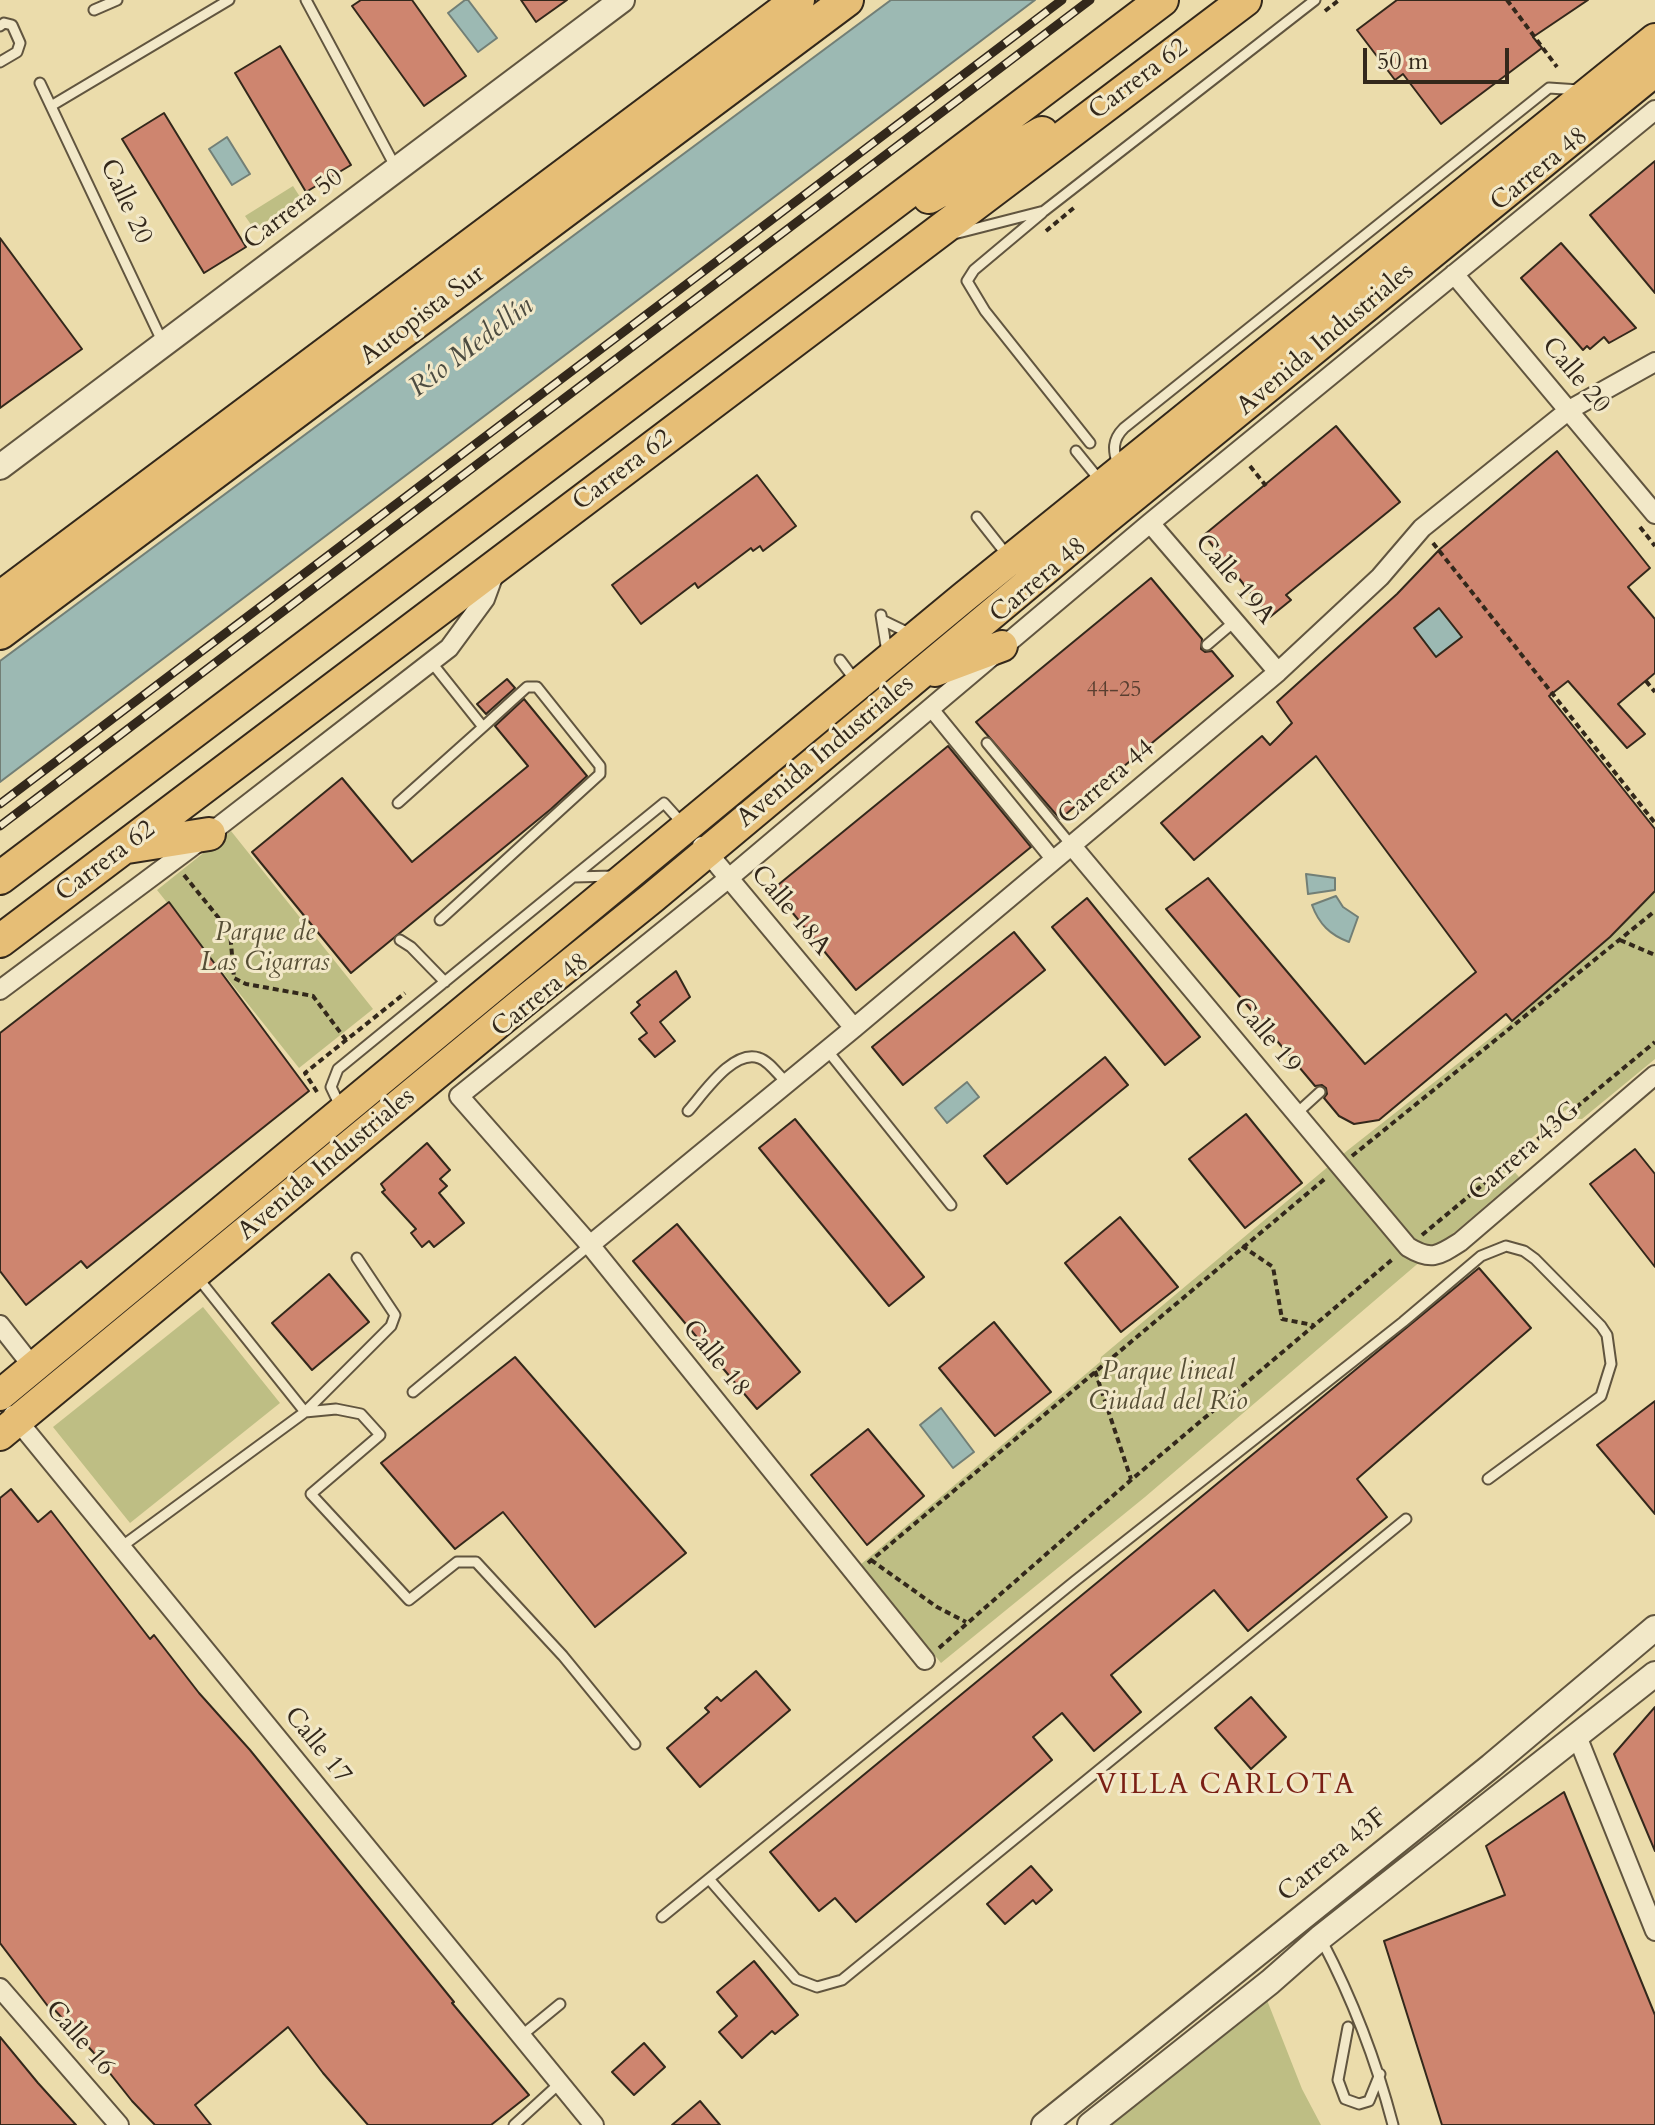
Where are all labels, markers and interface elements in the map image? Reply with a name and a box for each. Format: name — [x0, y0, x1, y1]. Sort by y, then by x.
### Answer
scale bar — [1367, 32, 1513, 82]
street label: Carrera 62 — [1083, 33, 1195, 127]
text: 50 m — [1377, 45, 1428, 78]
street label: Carrera 48 — [1485, 121, 1595, 219]
street label: Calle 20 — [92, 155, 158, 249]
street label: Carrera 50 — [238, 163, 350, 257]
street label: Avenida Industriales — [1231, 257, 1421, 423]
street label: Autopista Sur — [354, 259, 492, 373]
water label: Río Medellín — [403, 291, 541, 405]
street label: Calle 20 — [1534, 332, 1616, 420]
street label: Carrera 62 — [567, 424, 679, 518]
street label: Calle 19A — [1187, 529, 1281, 631]
street label: Carrera 48 — [984, 532, 1094, 630]
street label: Avenida Industriales — [731, 669, 921, 835]
house number: 44-25 — [1087, 678, 1141, 704]
street label: Carrera 44 — [1052, 734, 1162, 832]
street label: Carrera 62 — [50, 815, 162, 909]
street label: Calle 18A — [743, 860, 837, 962]
park label: Parque de Las Cigarras — [200, 918, 330, 980]
street label: Carrera 48 — [486, 947, 596, 1045]
street label: Calle 19 — [1225, 992, 1307, 1080]
street label: Avenida Industriales — [232, 1082, 422, 1248]
street label: Carrera 43G — [1463, 1095, 1587, 1209]
street label: Calle 18 — [675, 1314, 755, 1404]
park label: Parque lineal Ciudad del Rio — [1088, 1357, 1248, 1418]
street label: Calle 17 — [277, 1701, 357, 1791]
district label: VILLA CARLOTA — [1096, 1770, 1356, 1804]
street label: Carrera 43F — [1272, 1803, 1394, 1909]
street label: Calle 16 — [38, 1995, 120, 2083]

